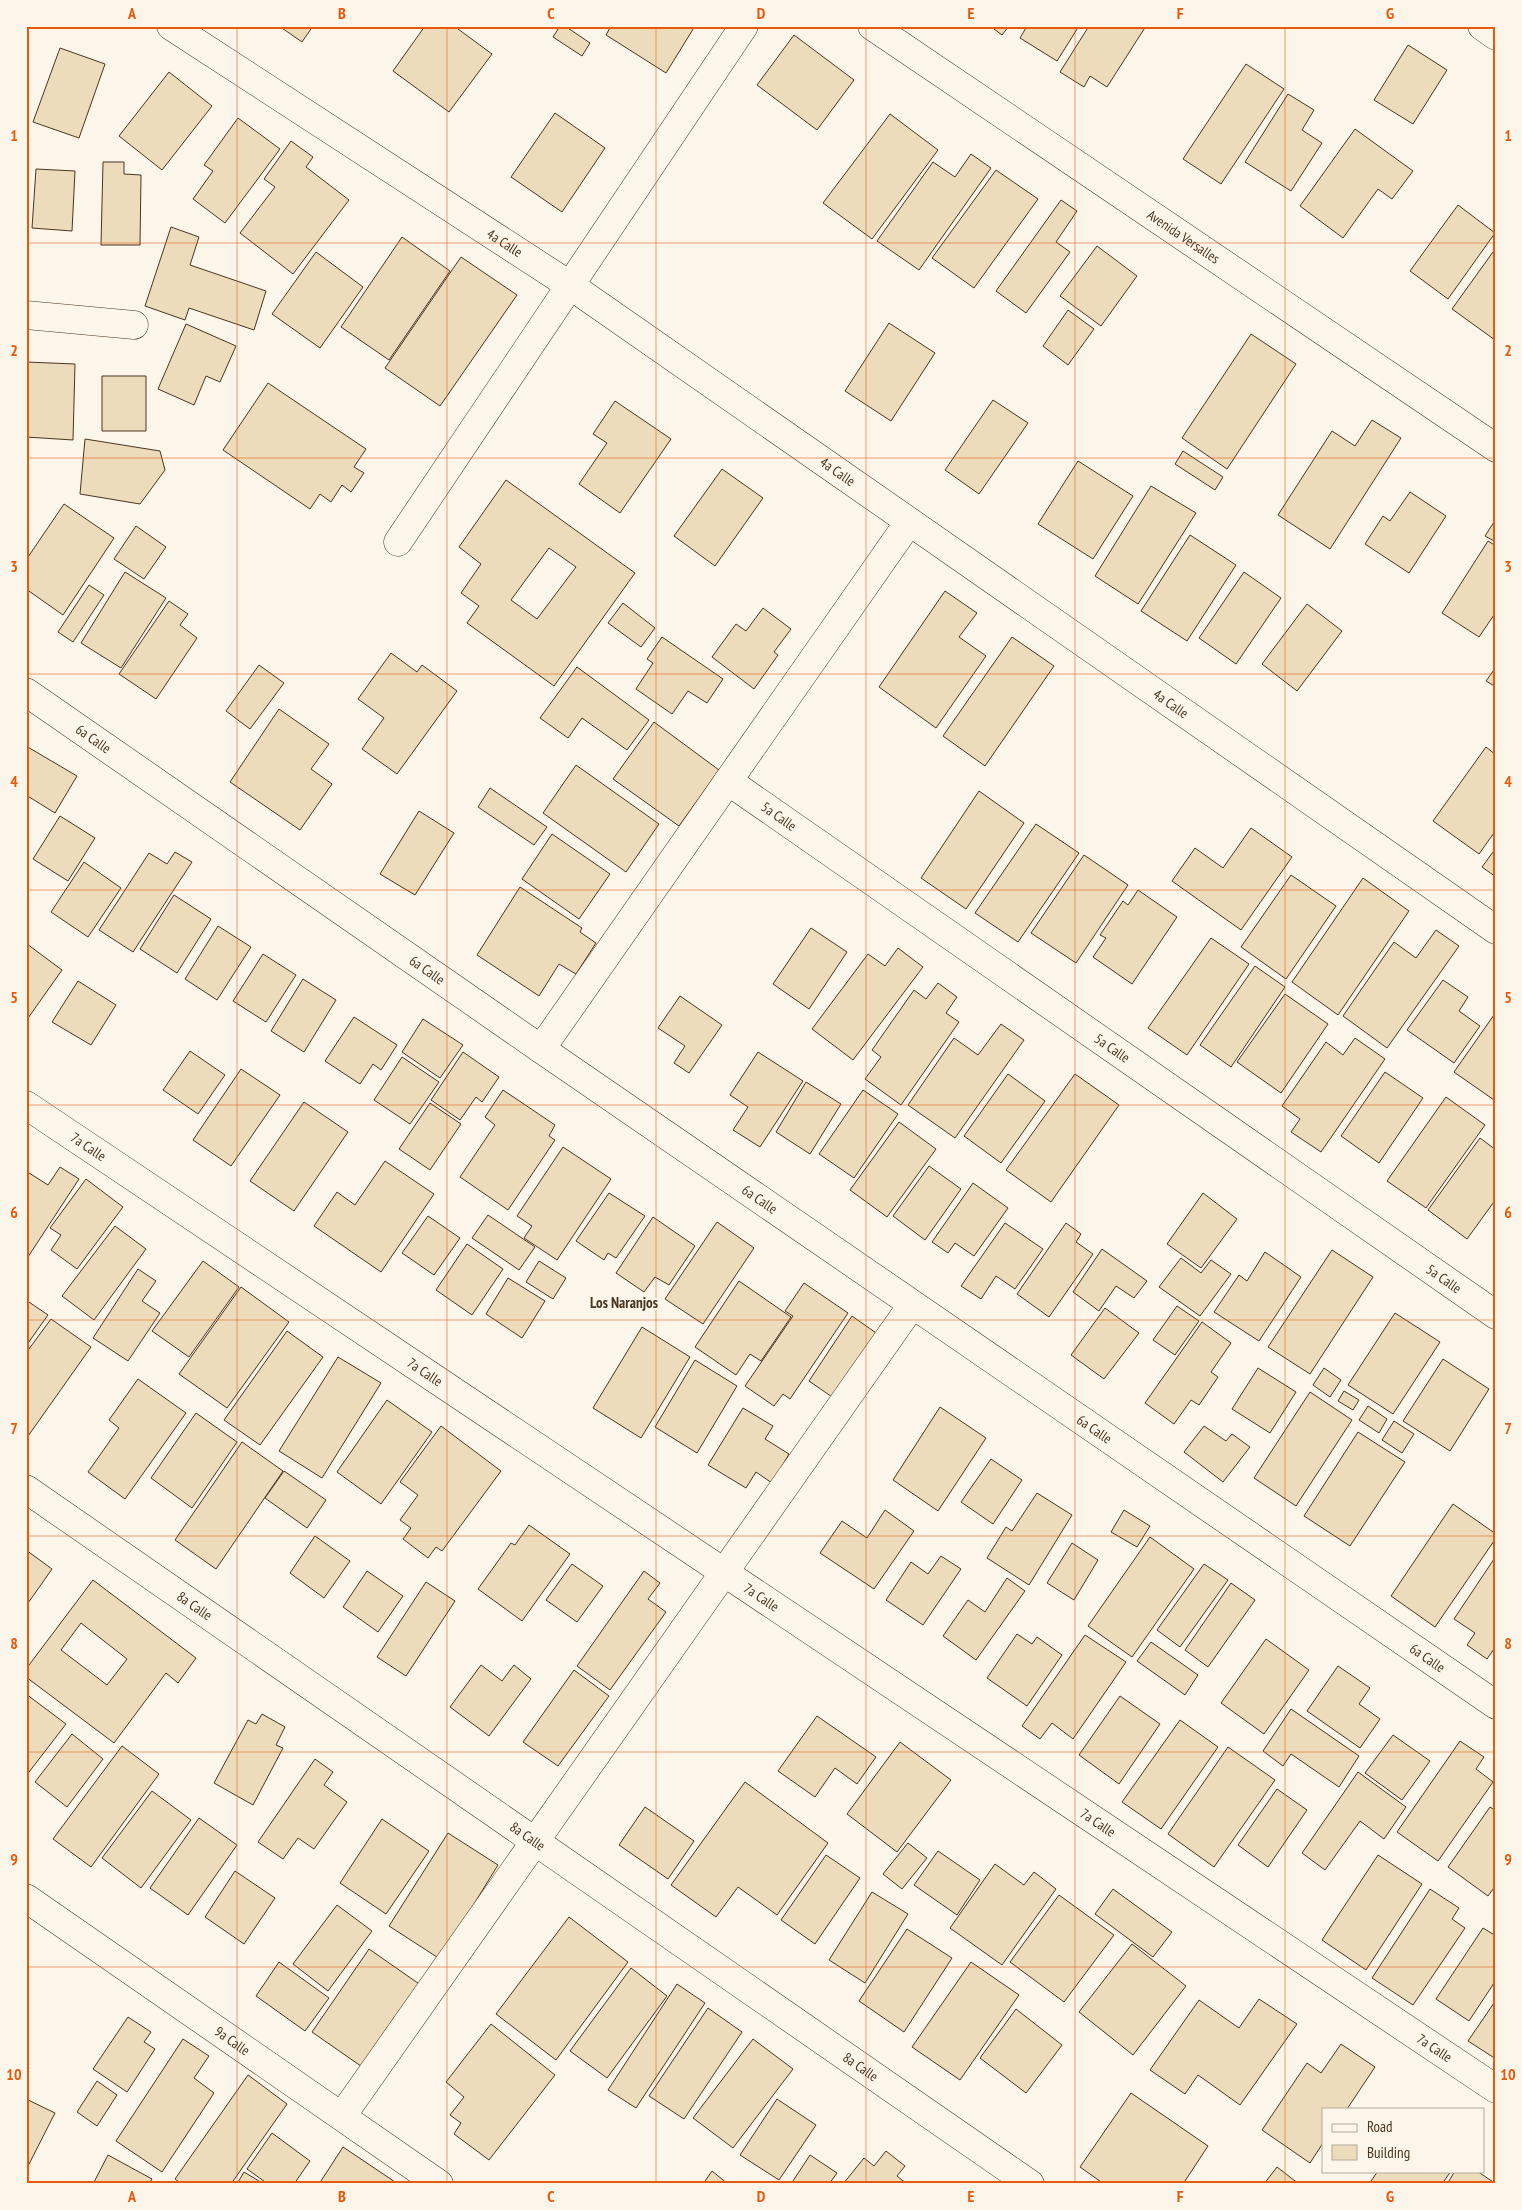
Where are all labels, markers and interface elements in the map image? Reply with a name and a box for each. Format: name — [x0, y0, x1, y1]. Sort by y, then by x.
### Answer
text: A — [127, 3, 137, 23]
text: B — [338, 3, 346, 23]
text: C — [547, 3, 555, 23]
text: D — [757, 3, 766, 23]
text: E — [968, 3, 975, 23]
text: F — [1177, 3, 1184, 23]
text: G — [1386, 3, 1394, 23]
text: 1 — [10, 125, 18, 145]
text: 1 — [1504, 125, 1512, 145]
street label: Avenida Versalles — [1144, 206, 1223, 268]
street label: 4a Calle — [483, 225, 526, 261]
text: 2 — [10, 340, 18, 360]
text: 2 — [1504, 340, 1512, 360]
street label: 4a Calle — [816, 453, 859, 490]
text: 3 — [10, 556, 18, 576]
text: 3 — [1504, 556, 1512, 576]
street label: 4a Calle — [1150, 685, 1192, 722]
street label: 6a Calle — [72, 720, 115, 757]
text: 4 — [10, 771, 18, 791]
text: 4 — [1504, 771, 1512, 791]
street label: 5a Calle — [758, 798, 800, 835]
street label: 6a Calle — [406, 951, 448, 989]
text: 5 — [10, 987, 18, 1007]
text: 5 — [1504, 987, 1512, 1007]
street label: 5a Calle — [1091, 1030, 1134, 1067]
street label: 7a Calle — [67, 1128, 110, 1165]
street label: 6a Calle — [739, 1181, 781, 1218]
text: 6 — [10, 1202, 18, 1222]
text: 6 — [1504, 1202, 1512, 1222]
street label: 5a Calle — [1423, 1260, 1465, 1297]
district label: Los Naranjos — [590, 1293, 658, 1312]
street label: 7a Calle — [404, 1354, 446, 1390]
street label: 6a Calle — [1073, 1411, 1116, 1448]
text: 7 — [10, 1418, 18, 1438]
text: 7 — [1504, 1418, 1512, 1438]
street label: 7a Calle — [740, 1579, 783, 1616]
street label: 8a Calle — [173, 1587, 216, 1624]
text: 8 — [10, 1633, 18, 1653]
text: 8 — [1504, 1633, 1512, 1653]
street label: 6a Calle — [1406, 1639, 1449, 1676]
street label: 7a Calle — [1077, 1804, 1119, 1841]
street label: 8a Calle — [506, 1818, 549, 1855]
text: 9 — [10, 1849, 18, 1869]
text: 9 — [1504, 1849, 1512, 1869]
street label: 9a Calle — [211, 2022, 254, 2060]
street label: 7a Calle — [1413, 2030, 1456, 2066]
street label: 8a Calle — [839, 2048, 882, 2085]
text: 10 — [6, 2064, 22, 2084]
text: 10 — [1500, 2064, 1516, 2084]
legend — [1322, 2108, 1484, 2172]
text: Road — [1367, 2117, 1393, 2136]
text: Building — [1367, 2143, 1410, 2162]
text: A — [127, 2186, 137, 2206]
text: B — [338, 2186, 346, 2206]
text: C — [547, 2186, 555, 2206]
text: D — [757, 2186, 766, 2206]
text: E — [968, 2186, 975, 2206]
text: F — [1177, 2186, 1184, 2206]
text: G — [1386, 2186, 1394, 2206]

